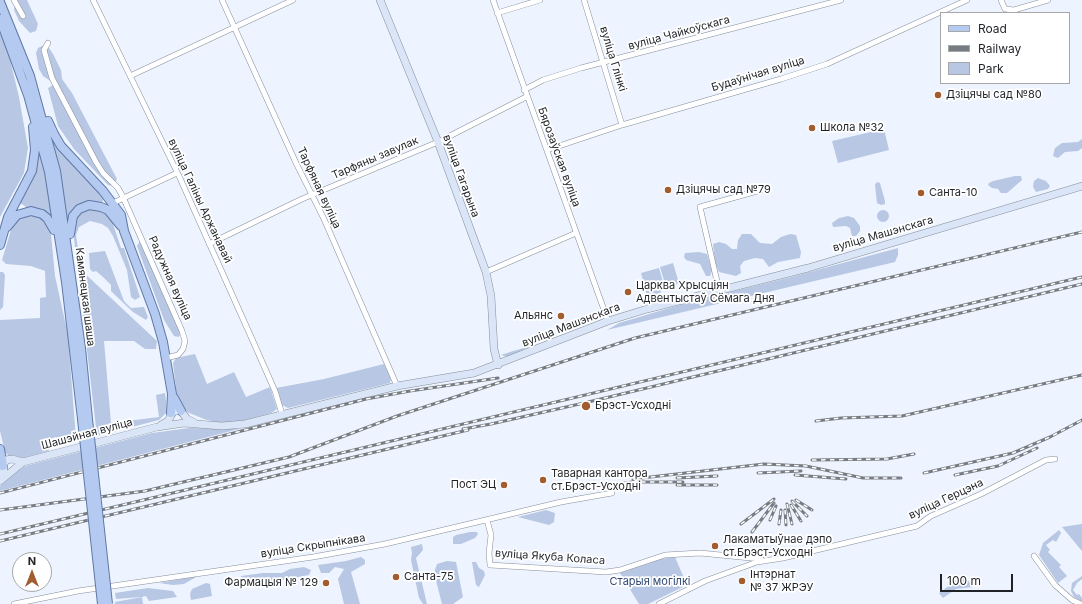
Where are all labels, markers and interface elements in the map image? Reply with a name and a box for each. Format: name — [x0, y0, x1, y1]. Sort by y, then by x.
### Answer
legend — [940, 12, 1070, 84]
street label: вуліца Чайкоўскага — [627, 13, 731, 53]
text: Road — [978, 21, 1007, 36]
street label: вуліца Глінкі — [597, 25, 629, 93]
text: Railway — [978, 41, 1021, 56]
street label: Будаўнічая вуліца — [710, 54, 806, 94]
text: Park — [978, 61, 1004, 76]
place label: Дзіцячы сад №80 — [946, 88, 1042, 102]
marker: Дзіцячы сад №80 — [933, 90, 943, 100]
street label: Бярозаўская вуліца — [535, 105, 583, 209]
place label: Школа №32 — [820, 121, 884, 135]
marker: Школа №32 — [807, 123, 817, 133]
street label: вуліца Гагарына — [440, 133, 482, 219]
street label: Тарфяны завулак — [330, 134, 420, 182]
street label: вуліца Галіны Аржанавай — [165, 137, 235, 265]
street label: Тарфяная вуліца — [294, 145, 344, 231]
place label: Дзіцячы сад №79 — [676, 183, 771, 197]
marker: Дзіцячы сад №79 — [663, 185, 673, 195]
place label: Санта-10 — [929, 186, 977, 200]
marker: Санта-10 — [916, 188, 926, 198]
street label: вуліца Машэнскага — [831, 213, 935, 255]
street label: Радужная вуліца — [146, 234, 194, 322]
street label: Камянецкая шаша — [72, 247, 98, 347]
place label: Царква Хрысціян Адвентыстаў Сёмага Дня — [636, 279, 774, 305]
marker: Царква Хрысціян Адвентыстаў Сёмага Дня — [623, 287, 633, 297]
street label: вуліца Машэнскага — [520, 300, 622, 350]
place label: Альянс — [514, 309, 553, 323]
marker: Альянс — [556, 311, 566, 321]
place label: Брэст-Усходні — [595, 399, 671, 413]
marker: Брэст-Усходні — [580, 400, 592, 412]
street label: Шашэйная вуліца — [40, 415, 134, 453]
place label: Таварная кантора ст.Брэст-Усходні — [551, 467, 648, 493]
marker: Таварная кантора ст.Брэст-Усходні — [538, 475, 548, 485]
street label: вуліца Герцэна — [907, 476, 985, 522]
place label: Пост ЭЦ — [451, 478, 496, 492]
marker: Пост ЭЦ — [499, 480, 509, 490]
street label: вуліца Скрыпнікава — [260, 531, 366, 561]
place label: Лакаматыўнае дэпо ст.Брэст-Усходні — [723, 533, 832, 559]
marker: Лакаматыўнае дэпо ст.Брэст-Усходні — [710, 541, 720, 551]
street label: вуліца Якуба Коласа — [494, 547, 606, 567]
north arrow — [12, 552, 52, 592]
text: N — [28, 554, 36, 568]
scale bar — [942, 566, 1015, 592]
place label: Інтэрнат № 37 ЖРЭУ — [750, 568, 813, 594]
place label: Санта-75 — [404, 570, 454, 584]
marker: Санта-75 — [391, 572, 401, 582]
text: 100 m — [947, 573, 981, 588]
park label: Старыя могілкі — [609, 575, 691, 589]
place label: Фармацыя № 129 — [224, 576, 318, 590]
marker: Інтэрнат № 37 ЖРЭУ — [737, 576, 747, 586]
marker: Фармацыя № 129 — [321, 578, 331, 588]

